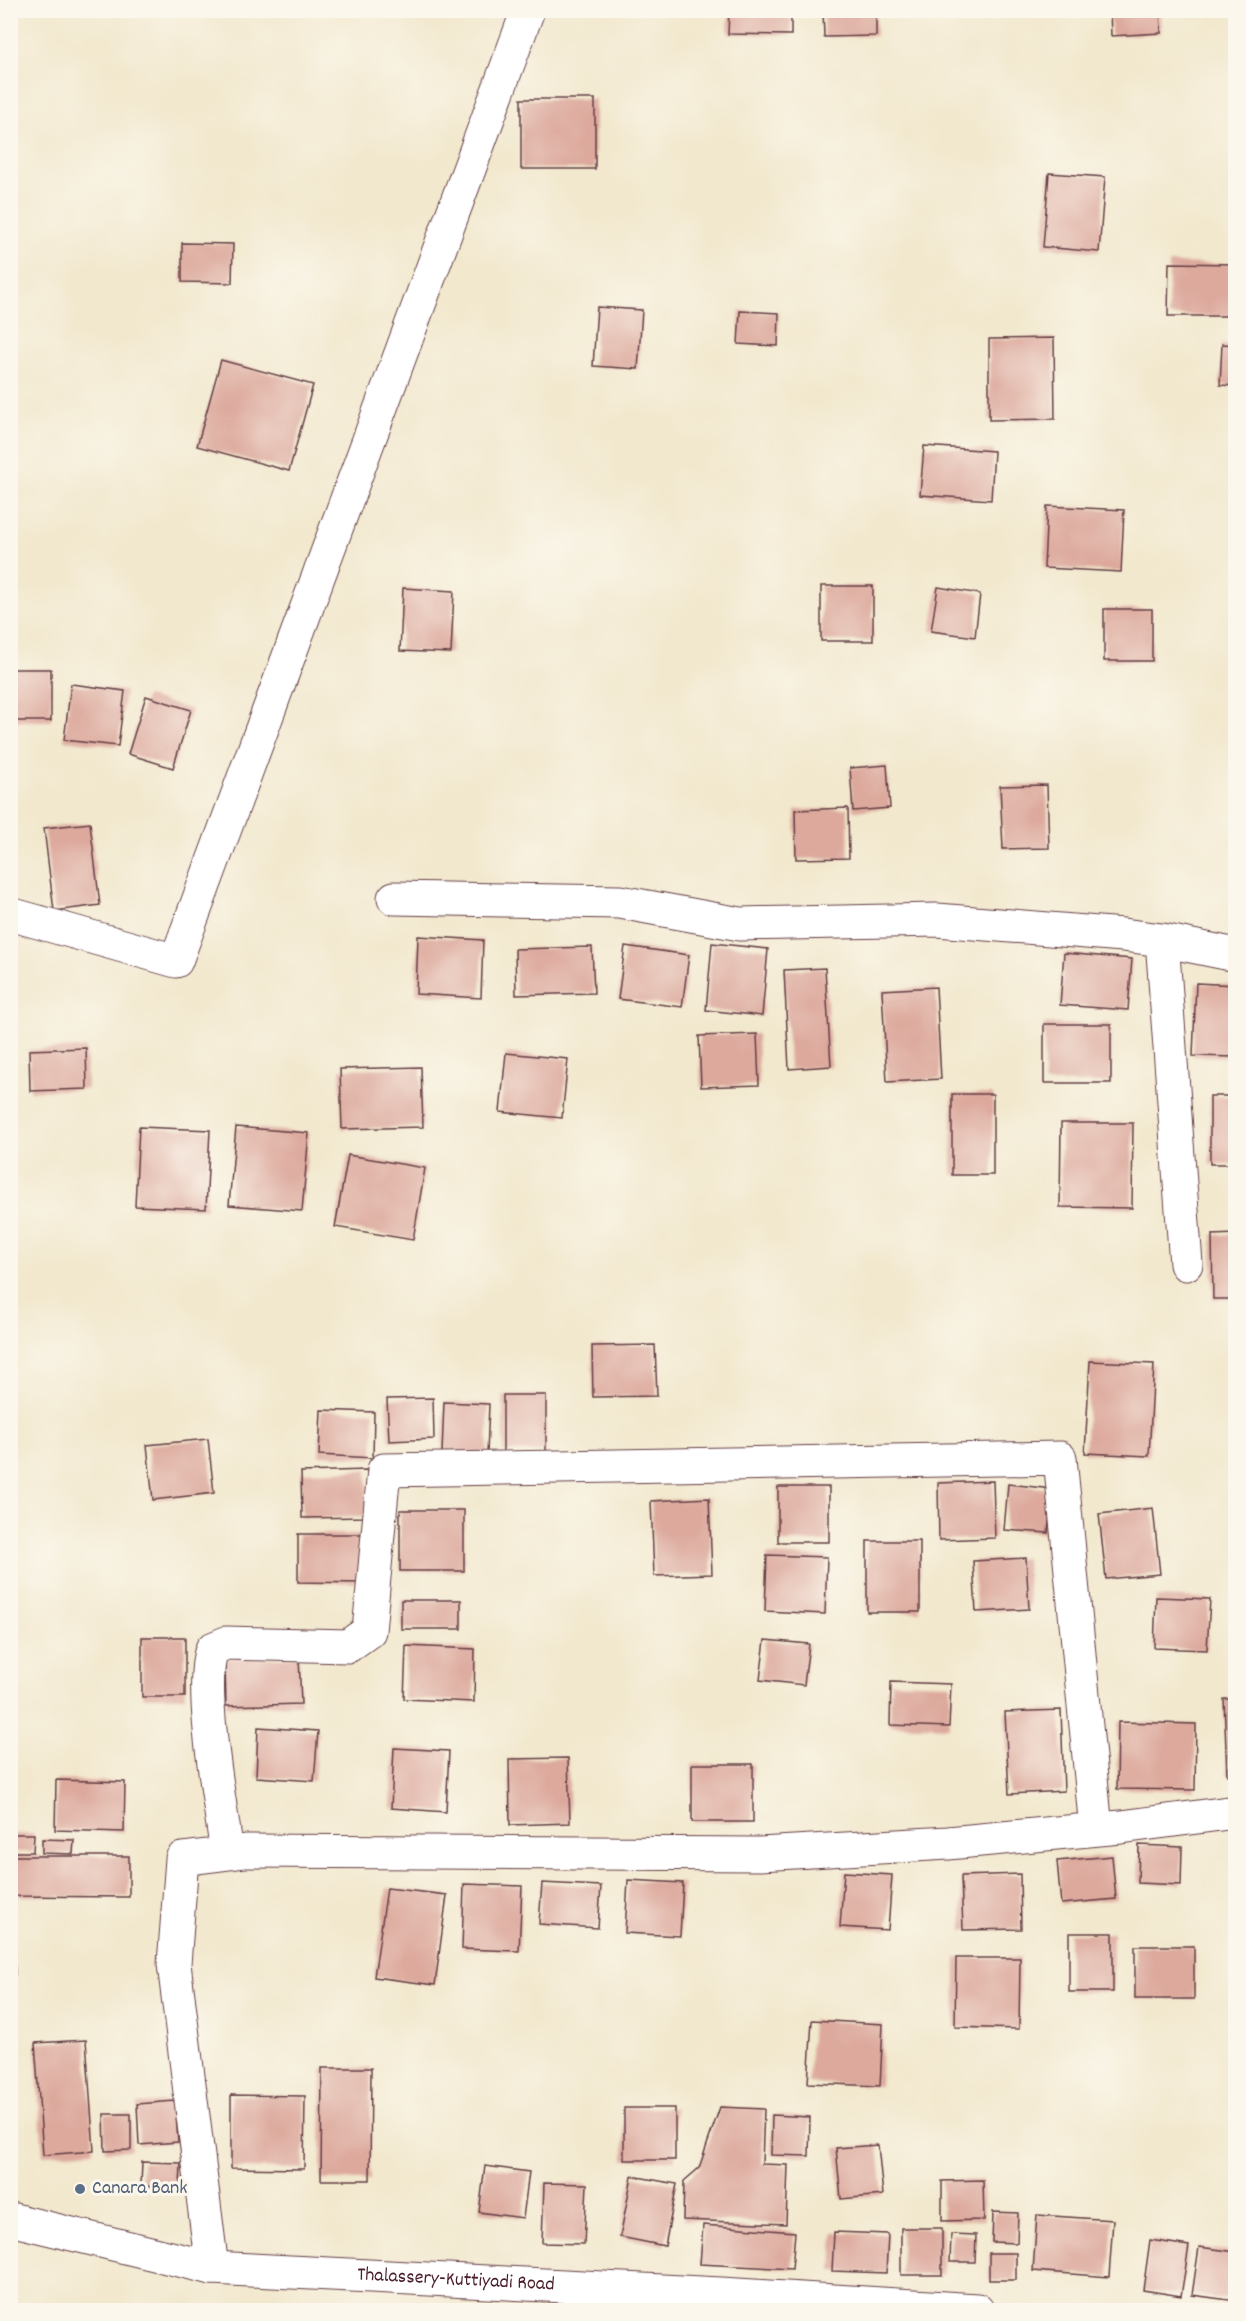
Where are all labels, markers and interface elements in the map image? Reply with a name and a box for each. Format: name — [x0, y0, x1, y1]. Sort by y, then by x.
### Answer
place label: Canara Bank — [92, 2175, 188, 2203]
marker: Canara Bank — [73, 2182, 87, 2196]
street label: Thalassery-Kuttiyadi Road — [356, 2261, 555, 2299]

